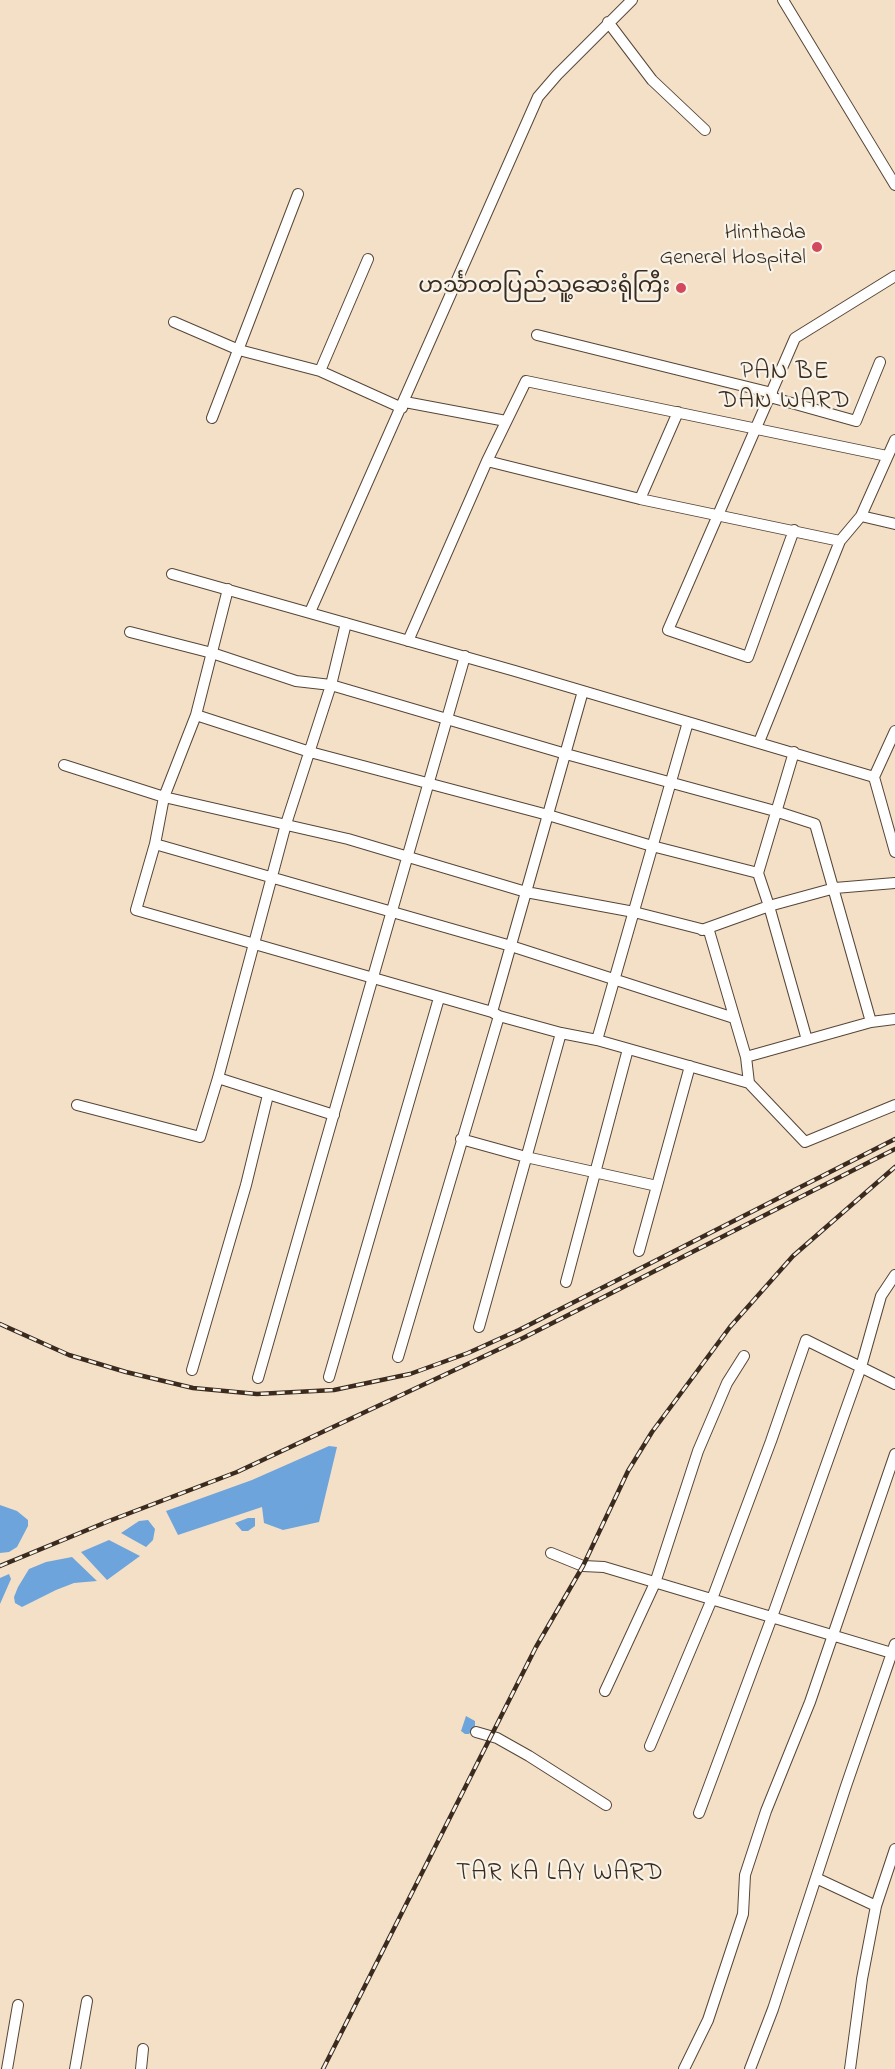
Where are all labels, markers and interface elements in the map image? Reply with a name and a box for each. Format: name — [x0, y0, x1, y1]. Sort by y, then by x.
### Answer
place label: Hinthada General Hospital — [659, 221, 806, 272]
marker: Hinthada General Hospital — [810, 240, 824, 254]
place label: ဟင်္သာတပြည်သူ့ဆေးရုံကြီး — [418, 275, 670, 301]
marker: ဟင်္သာတပြည်သူ့ဆေးရုံကြီး — [674, 281, 688, 295]
district label: PAN BE DAN WARD — [718, 359, 852, 418]
district label: TAR KA LAY WARD — [454, 1860, 666, 1890]

